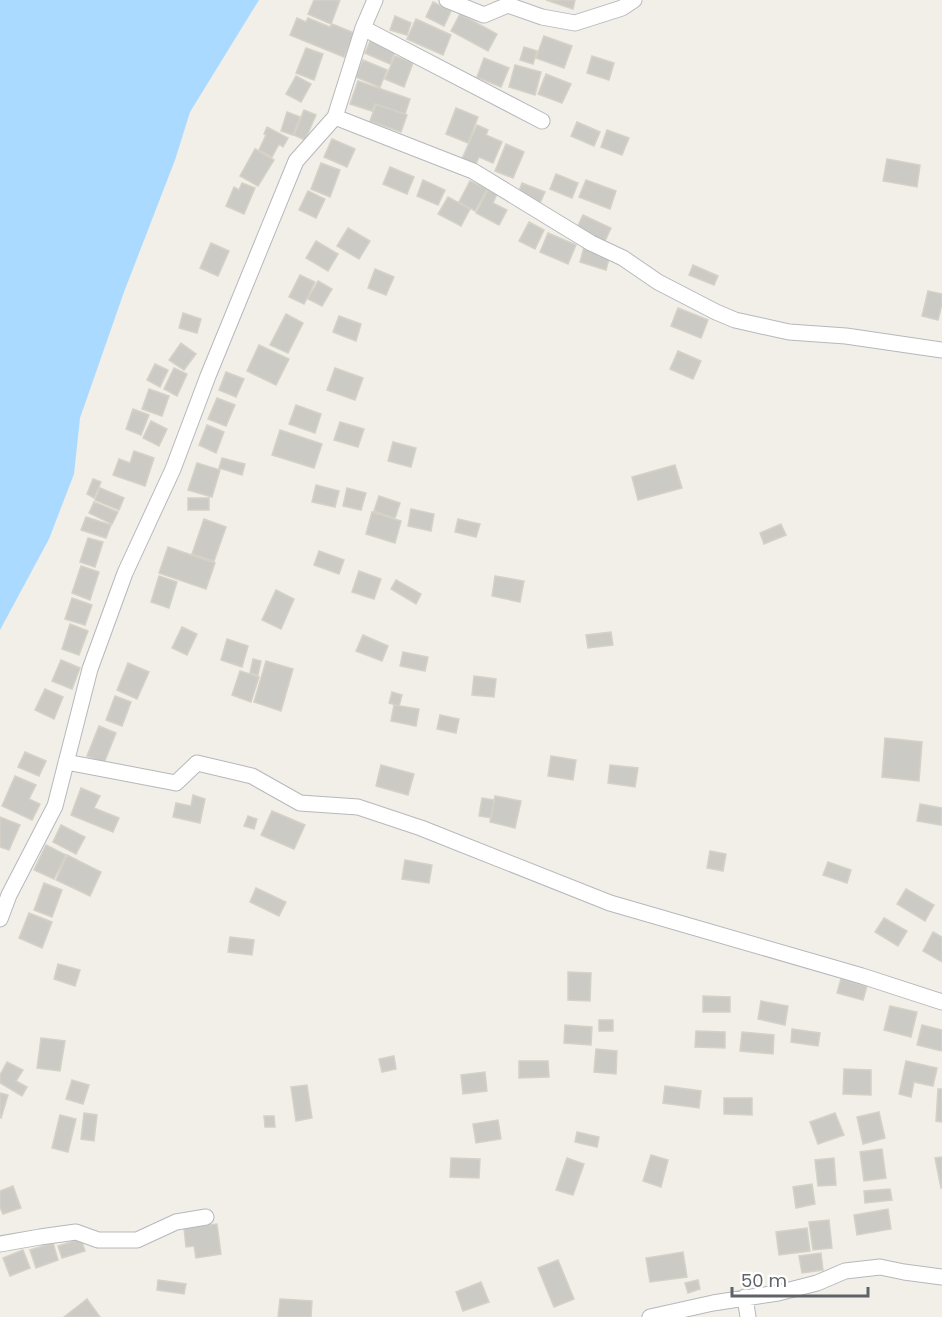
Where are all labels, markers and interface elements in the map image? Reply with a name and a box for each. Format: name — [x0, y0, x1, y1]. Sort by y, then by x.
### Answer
scale bar — [732, 1260, 868, 1298]
text: 50 m — [741, 1268, 787, 1293]

